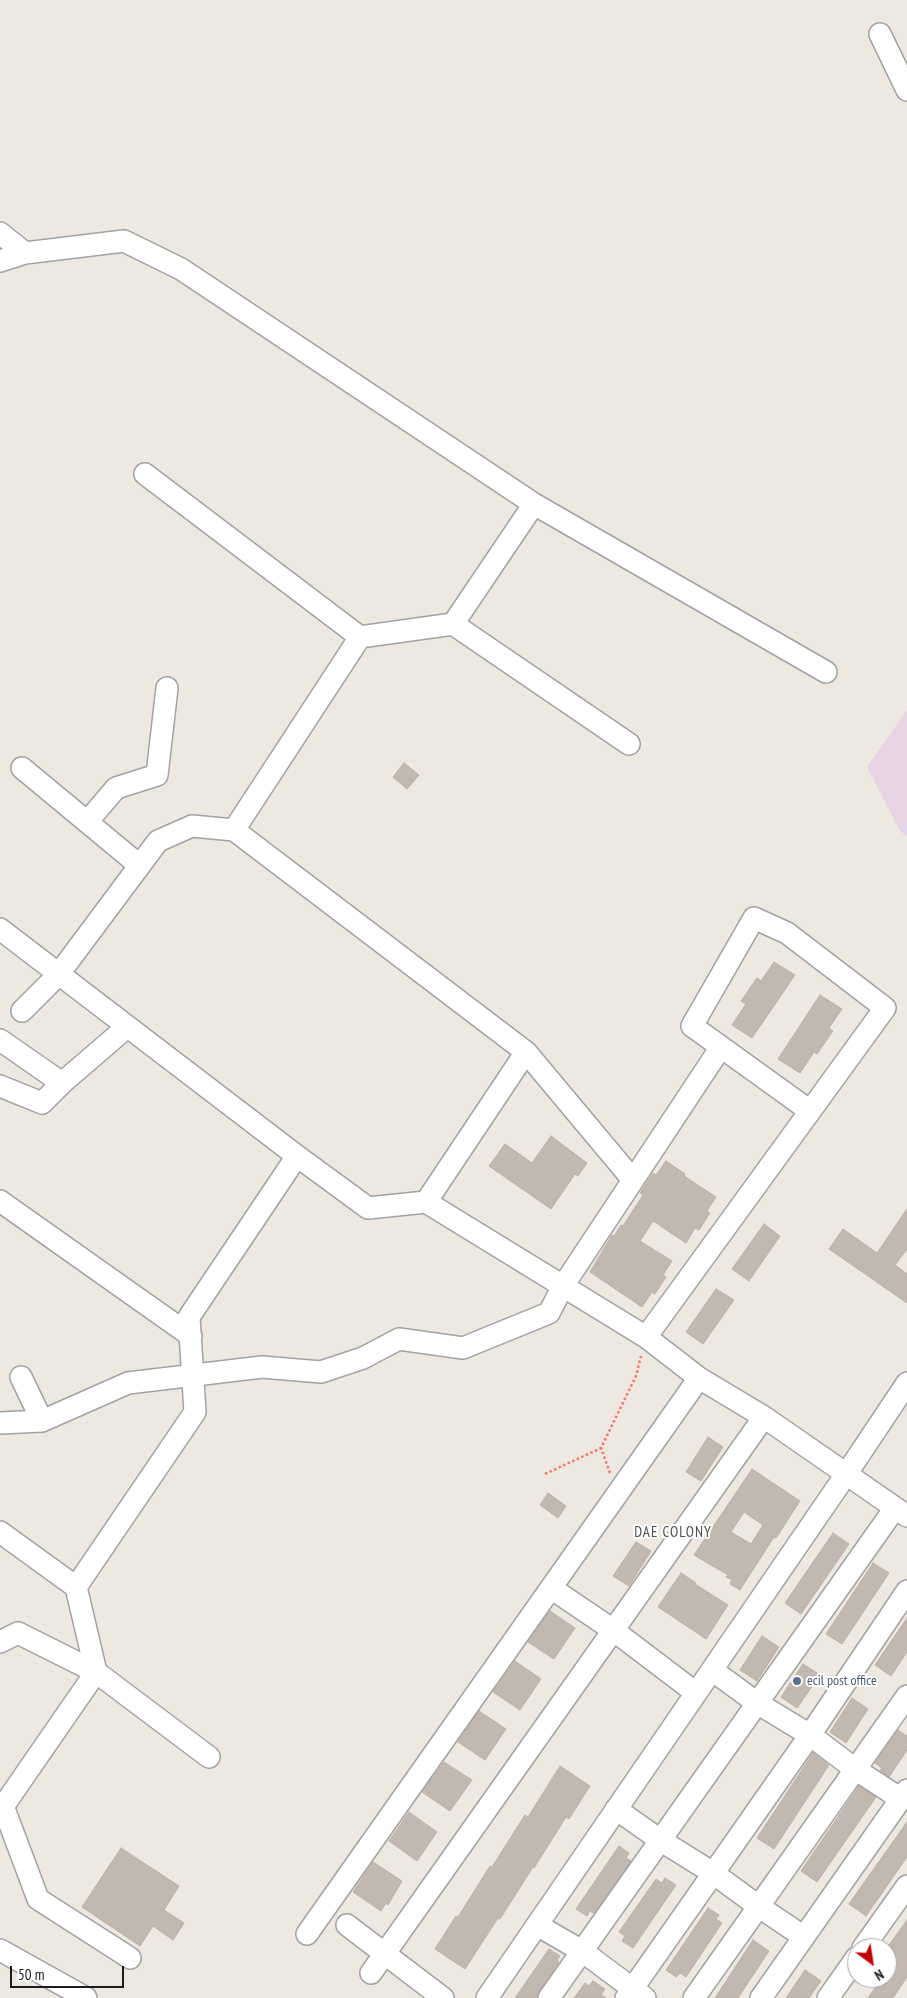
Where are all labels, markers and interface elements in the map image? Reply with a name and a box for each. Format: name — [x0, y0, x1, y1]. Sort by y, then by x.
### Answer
district label: DAE COLONY — [633, 1524, 713, 1542]
place label: ecil post office — [807, 1673, 877, 1689]
marker: ecil post office — [791, 1675, 803, 1687]
north arrow — [847, 1938, 897, 1988]
scale bar — [12, 1956, 126, 1988]
text: 50 m — [18, 1965, 44, 1984]
text: N — [871, 1965, 887, 1985]

